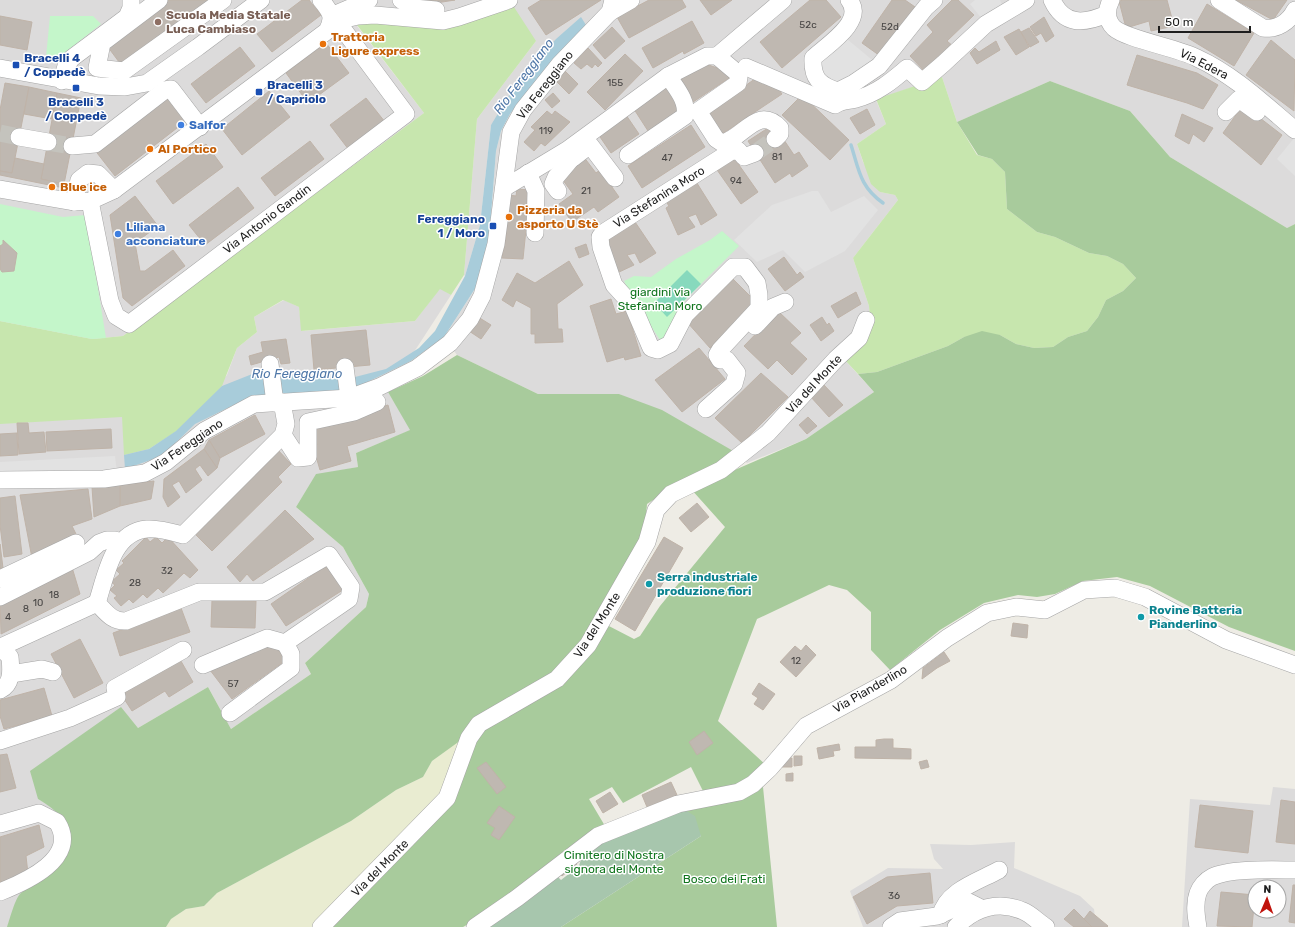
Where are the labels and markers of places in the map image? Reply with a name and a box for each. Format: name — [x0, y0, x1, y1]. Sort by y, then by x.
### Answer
place label: Scuola Media Statale Luca Cambiaso — [166, 8, 291, 36]
marker: Scuola Media Statale Luca Cambiaso — [153, 17, 163, 27]
place label: Trattoria Ligure express — [331, 30, 420, 58]
marker: Trattoria Ligure express — [318, 39, 328, 49]
place label: Bracelli 4 / Coppedè — [24, 51, 86, 79]
marker: Bracelli 4 / Coppedè — [11, 60, 21, 70]
place label: Bracelli 3 / Capriolo — [267, 78, 326, 106]
marker: Bracelli 3 / Coppedè — [71, 83, 81, 93]
marker: Bracelli 3 / Capriolo — [254, 87, 264, 97]
place label: Bracelli 3 / Coppedè — [45, 95, 107, 123]
place label: Salfor — [189, 118, 226, 132]
marker: Salfor — [176, 120, 186, 130]
place label: Al Portico — [158, 142, 217, 156]
marker: Al Portico — [145, 144, 155, 154]
place label: Blue ice — [60, 180, 107, 194]
marker: Blue ice — [47, 182, 57, 192]
place label: Pizzeria da asporto U Stè — [517, 203, 599, 231]
place label: Fereggiano 1 / Moro — [417, 212, 485, 240]
marker: Pizzeria da asporto U Stè — [504, 212, 514, 222]
place label: Liliana acconciature — [126, 220, 206, 248]
marker: Fereggiano 1 / Moro — [488, 221, 498, 231]
marker: Liliana acconciature — [113, 229, 123, 239]
place label: Serra industriale produzione fiori — [657, 570, 758, 598]
marker: Serra industriale produzione fiori — [644, 579, 654, 589]
place label: Rovine Batteria Pianderlino — [1149, 603, 1242, 631]
marker: Rovine Batteria Pianderlino — [1136, 612, 1146, 622]

